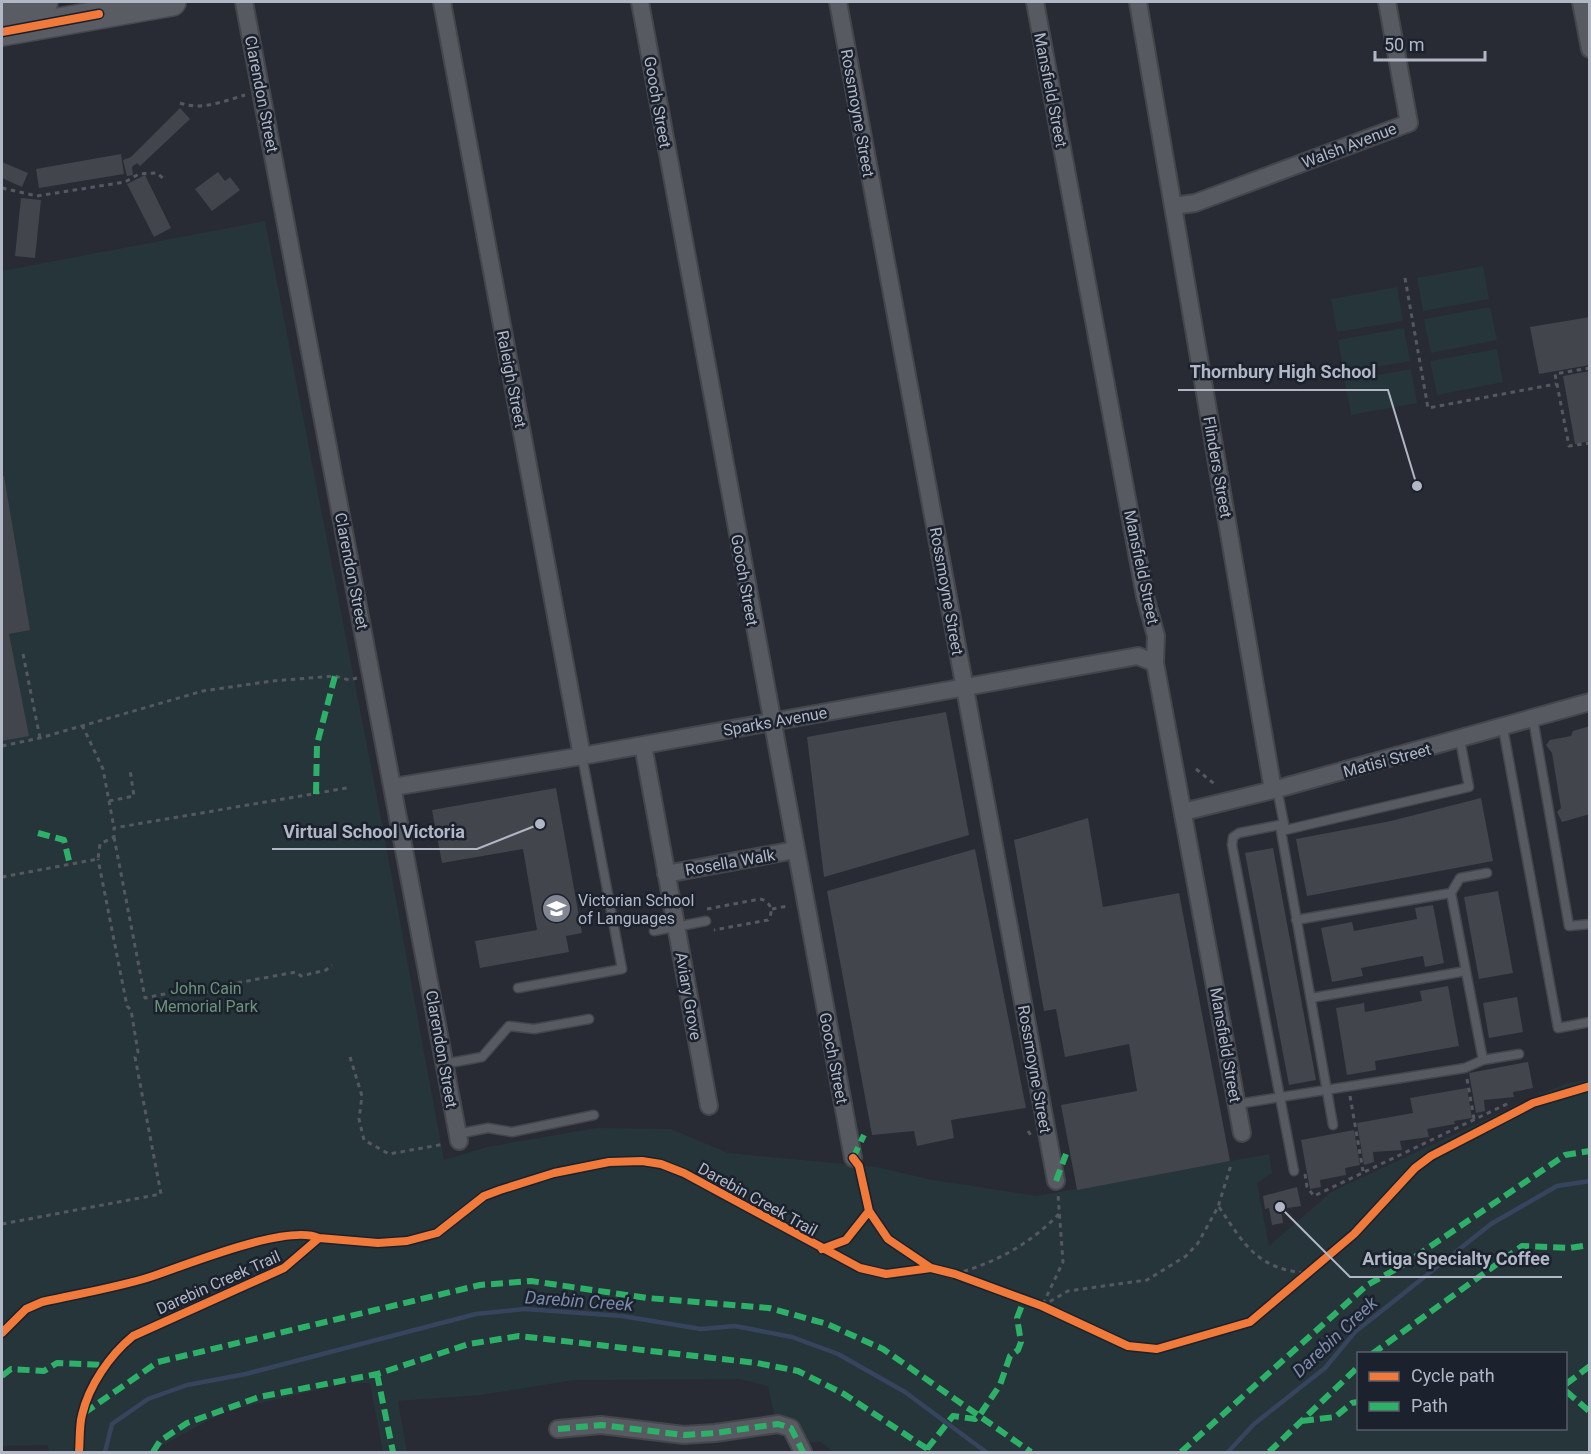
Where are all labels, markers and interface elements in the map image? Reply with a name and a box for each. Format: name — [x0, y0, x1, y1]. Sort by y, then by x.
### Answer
scale bar — [1375, 24, 1484, 62]
street label: Mansfield Street — [1030, 31, 1071, 149]
street label: Clarendon Street — [241, 34, 282, 154]
text: 50 m — [1384, 34, 1424, 55]
street label: Rossmoyne Street — [837, 48, 878, 179]
street label: Gooch Street — [640, 55, 675, 149]
street label: Walsh Avenue — [1299, 119, 1399, 172]
street label: Raleigh Street — [493, 329, 530, 429]
callout: Thornbury High School — [1178, 354, 1388, 390]
text: Thornbury High School — [1190, 361, 1376, 382]
street label: Flinders Street — [1199, 415, 1236, 519]
street label: Mansfield Street — [1120, 508, 1163, 626]
street label: Clarendon Street — [331, 511, 372, 631]
street label: Rossmoyne Street — [926, 526, 967, 657]
street label: Gooch Street — [727, 533, 762, 627]
street label: Sparks Avenue — [722, 703, 829, 740]
street label: Matisi Street — [1341, 740, 1433, 781]
callout: Virtual School Victoria — [272, 813, 477, 849]
text: Virtual School Victoria — [283, 821, 465, 842]
street label: Rosella Walk — [684, 845, 777, 880]
place label: Victorian School of Languages — [578, 891, 694, 928]
school or university icon: Victorian School of Languages — [541, 893, 573, 925]
street label: Aviary Grove — [671, 951, 706, 1041]
park label: John Cain Memorial Park — [154, 979, 259, 1016]
street label: Mansfield Street — [1206, 986, 1245, 1104]
street label: Clarendon Street — [422, 989, 461, 1109]
street label: Rossmoyne Street — [1014, 1004, 1055, 1135]
street label: Gooch Street — [815, 1011, 852, 1105]
street label: Darebin Creek Trail — [695, 1159, 821, 1240]
callout: Artiga Specialty Coffee — [1350, 1241, 1562, 1277]
street label: Darebin Creek Trail — [153, 1247, 283, 1318]
text: Artiga Specialty Coffee — [1362, 1248, 1550, 1269]
water label: Darebin Creek — [524, 1286, 635, 1315]
water label: Darebin Creek — [1288, 1291, 1382, 1381]
legend — [1357, 1352, 1567, 1430]
text: Cycle path — [1411, 1365, 1495, 1386]
text: Path — [1411, 1395, 1448, 1416]

